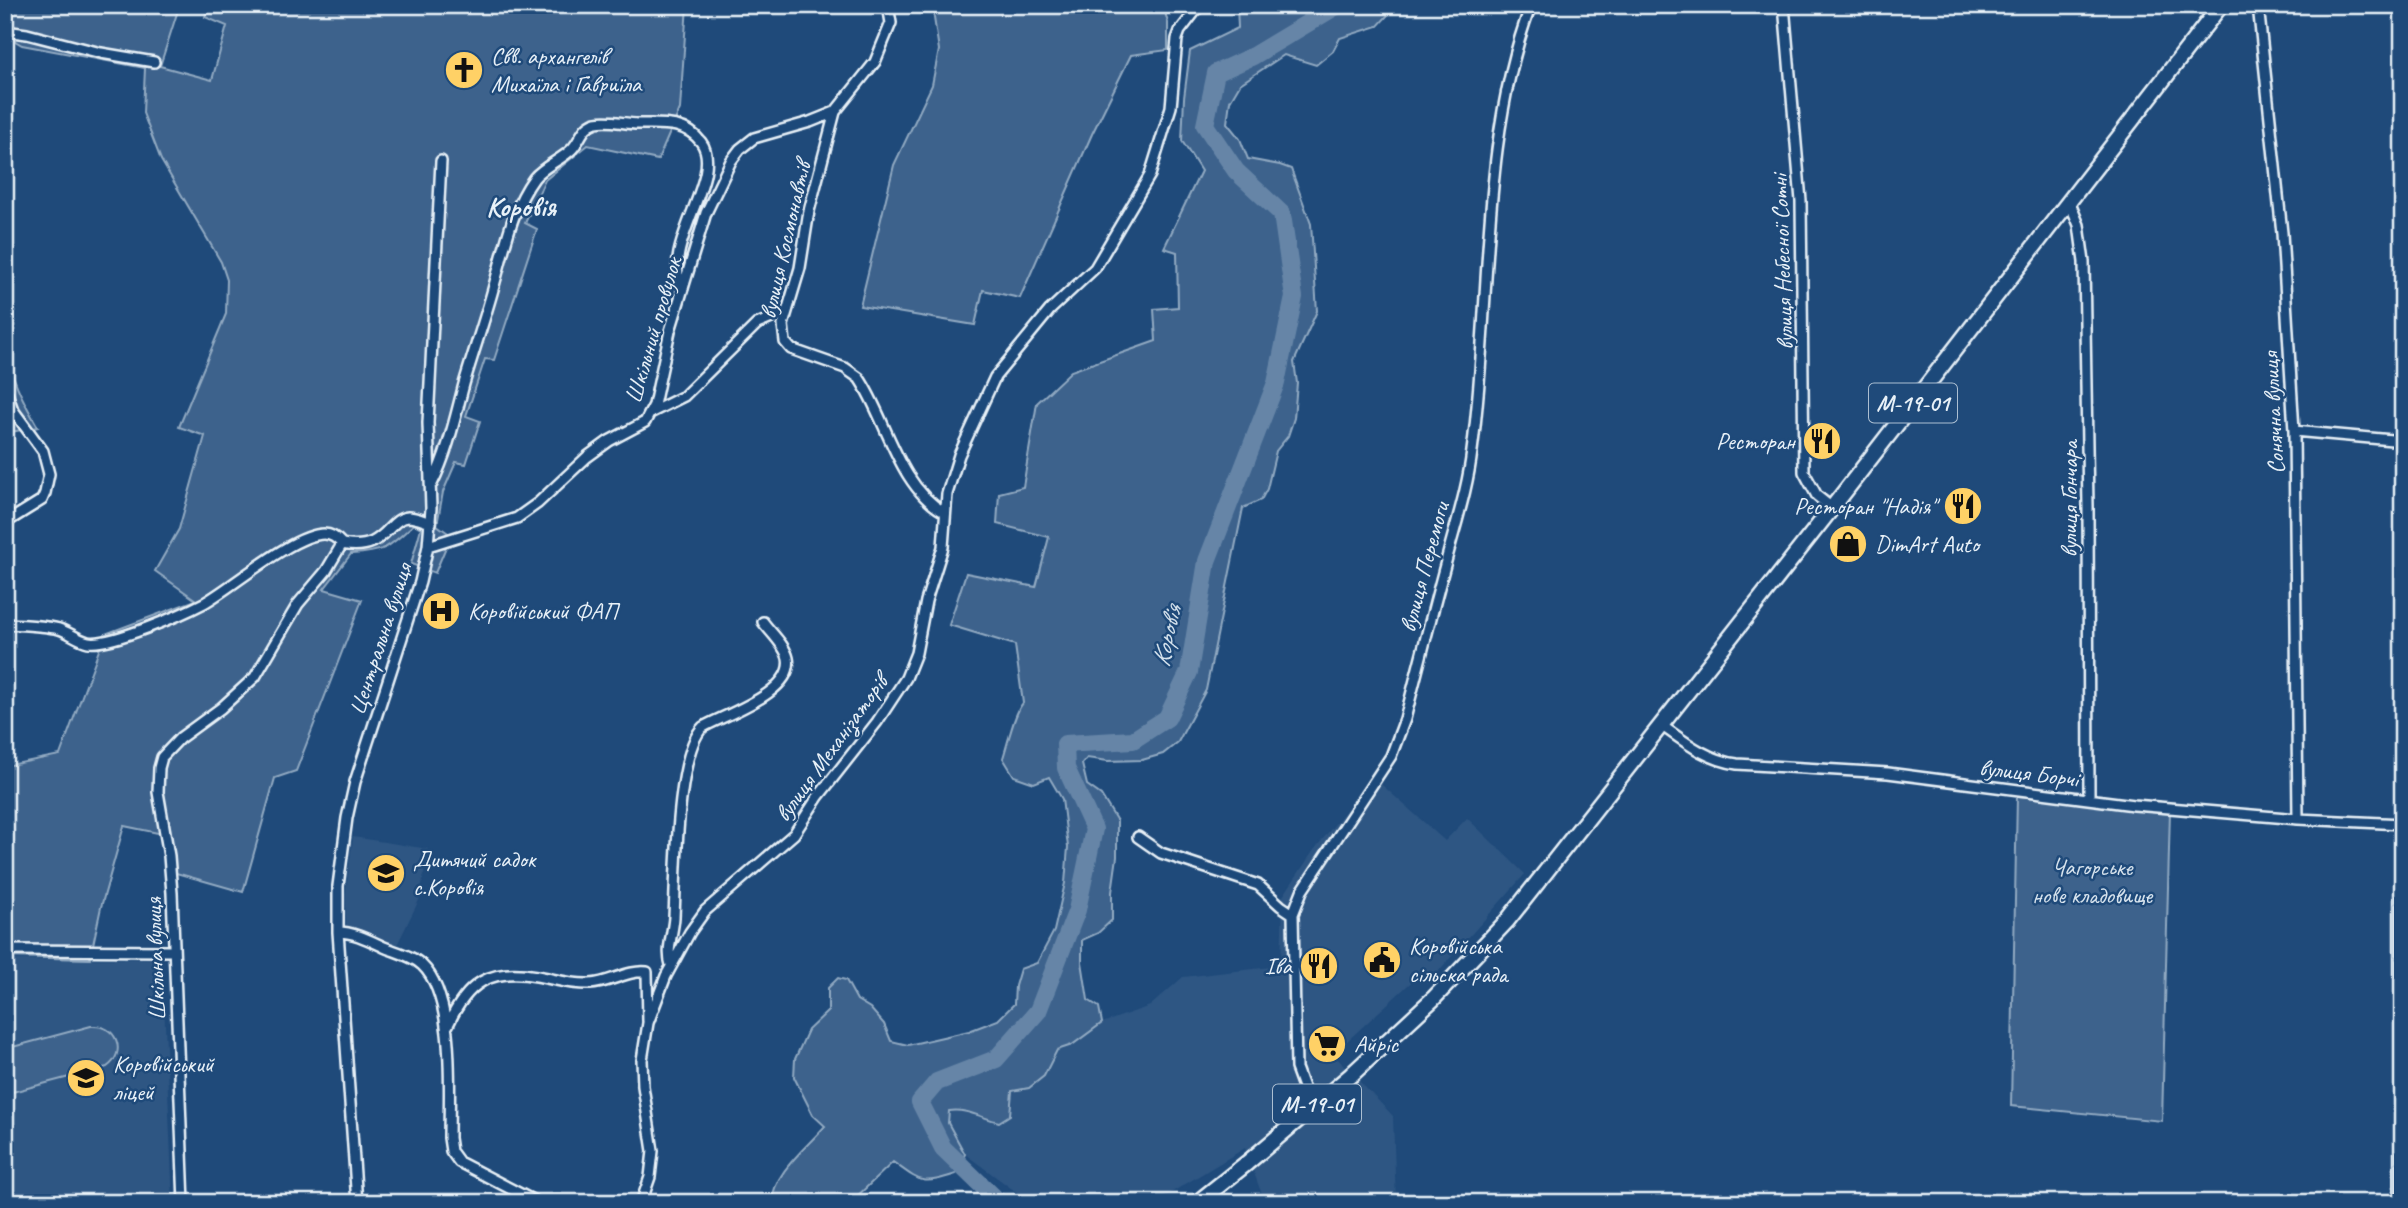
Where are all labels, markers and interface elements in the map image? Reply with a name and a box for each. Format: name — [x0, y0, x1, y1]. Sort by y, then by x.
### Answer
place label: Свв. архангелів Михаїла і Гавриїла — [491, 41, 643, 99]
church icon: Свв. архангелів Михаїла і Гавриїла — [443, 49, 485, 91]
street label: вулиця Космонавтів — [752, 153, 819, 321]
street label: вулиця Небесної Сотні — [1764, 171, 1800, 351]
district label: Коровія — [486, 189, 557, 224]
street label: Шкільний провулок — [618, 252, 689, 406]
street label: Сонячна вулиця — [2255, 349, 2291, 475]
road number: М-19-01 — [1869, 384, 1957, 422]
restaurant icon: Ресторан — [1801, 420, 1843, 462]
place label: Ресторан — [1716, 426, 1797, 456]
street label: вулиця Гончара — [2054, 438, 2084, 557]
restaurant icon: Ресторан "Надія" — [1942, 485, 1984, 527]
place label: Ресторан "Надія" — [1794, 491, 1941, 521]
street label: вулиця Перемоги — [1392, 497, 1456, 635]
shop icon: DimArt Auto — [1827, 523, 1869, 565]
place label: DimArt Auto — [1875, 529, 1981, 559]
street label: Центральна вулиця — [341, 558, 419, 719]
hospital icon: Коровійський ФАП — [420, 590, 462, 632]
place label: Коровійський ФАП — [468, 596, 620, 626]
water label: Коровія — [1144, 599, 1190, 670]
street label: вулиця Механізаторів — [768, 664, 899, 828]
street label: вулиця Борчі — [1978, 752, 2083, 794]
place label: Дитячий садок с.Коровія — [413, 844, 538, 902]
school or university icon: Дитячий садок с.Коровія — [365, 852, 407, 894]
park label: Чагорське нове кладовище — [2032, 852, 2154, 910]
street label: Шкільна вулиця — [138, 896, 172, 1021]
place label: Коровійська сільска рада — [1409, 931, 1510, 989]
public building icon: Коровійська сільска рада — [1361, 939, 1403, 981]
restaurant icon: Іва — [1298, 945, 1340, 987]
place label: Іва — [1265, 951, 1294, 981]
supermarket icon: Айріс — [1306, 1023, 1348, 1065]
place label: Айріс — [1354, 1029, 1399, 1059]
place label: Коровійський ліцей — [113, 1049, 216, 1107]
school or university icon: Коровійський ліцей — [65, 1057, 107, 1099]
road number: М-19-01 — [1273, 1084, 1361, 1124]

